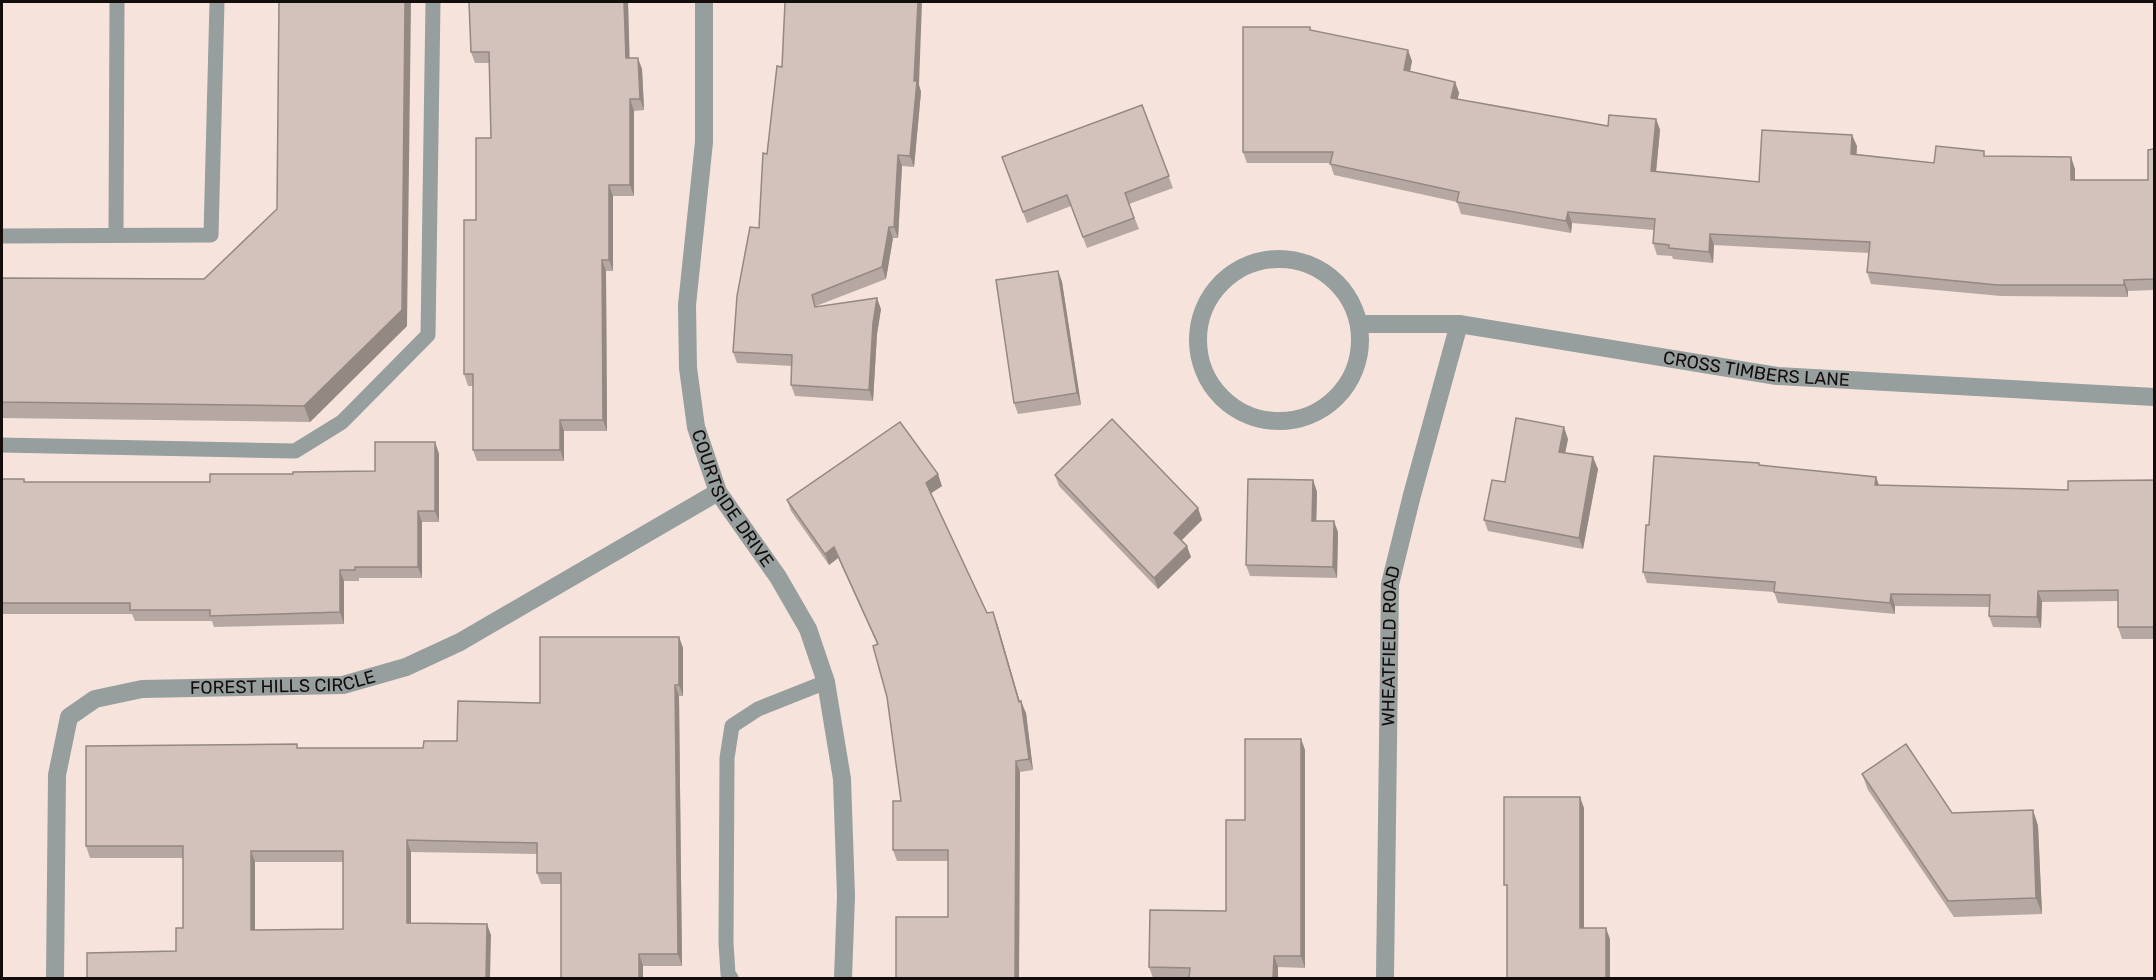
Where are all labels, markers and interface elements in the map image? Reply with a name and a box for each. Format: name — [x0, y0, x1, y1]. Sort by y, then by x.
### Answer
street label: CROSS TIMBERS LANE — [1662, 347, 1850, 391]
street label: COURTSIDE DRIVE — [687, 427, 778, 571]
street label: WHEATFIELD ROAD — [1377, 563, 1405, 727]
street label: FOREST HILLS CIRCLE — [190, 665, 378, 699]

